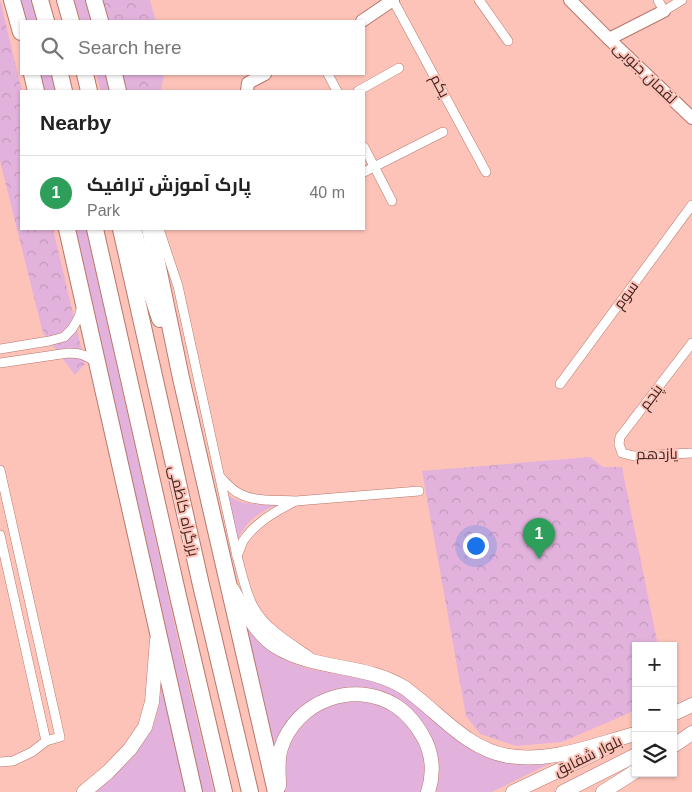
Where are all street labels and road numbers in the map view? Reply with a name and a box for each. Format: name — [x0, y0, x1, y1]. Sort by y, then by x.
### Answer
street label: لقمان جنوبی — [609, 38, 680, 108]
street label: یکم — [426, 71, 454, 101]
street label: سوم — [610, 277, 643, 313]
street label: پنجم — [636, 381, 667, 414]
street label: یازدهم — [636, 445, 678, 464]
street label: بزرگراه کاظمی — [164, 464, 203, 558]
street label: بلوار شقایق — [551, 732, 625, 781]

